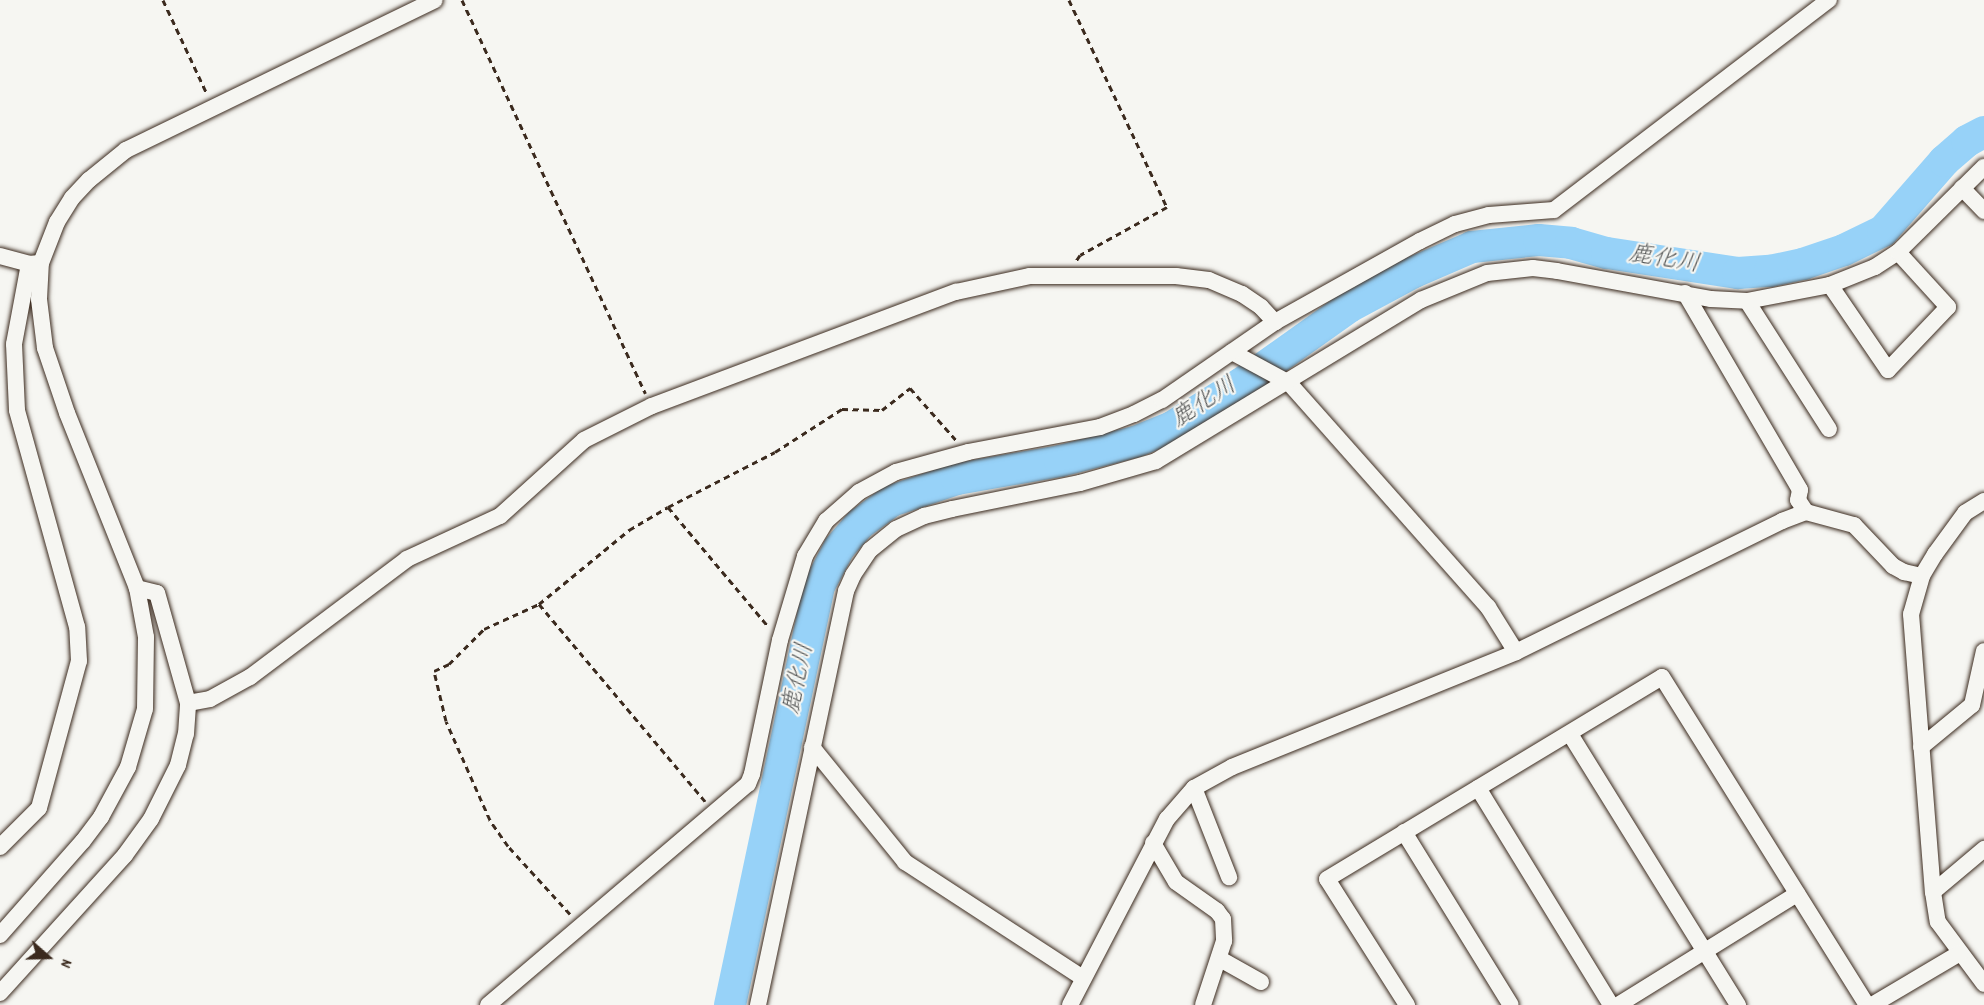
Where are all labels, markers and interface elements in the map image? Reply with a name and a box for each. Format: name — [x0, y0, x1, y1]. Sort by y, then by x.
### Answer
water label: 鹿化川 — [1626, 241, 1702, 281]
water label: 鹿化川 — [1167, 372, 1243, 436]
water label: 鹿化川 — [778, 641, 822, 717]
north arrow — [18, 927, 78, 987]
text: N — [53, 956, 78, 971]

